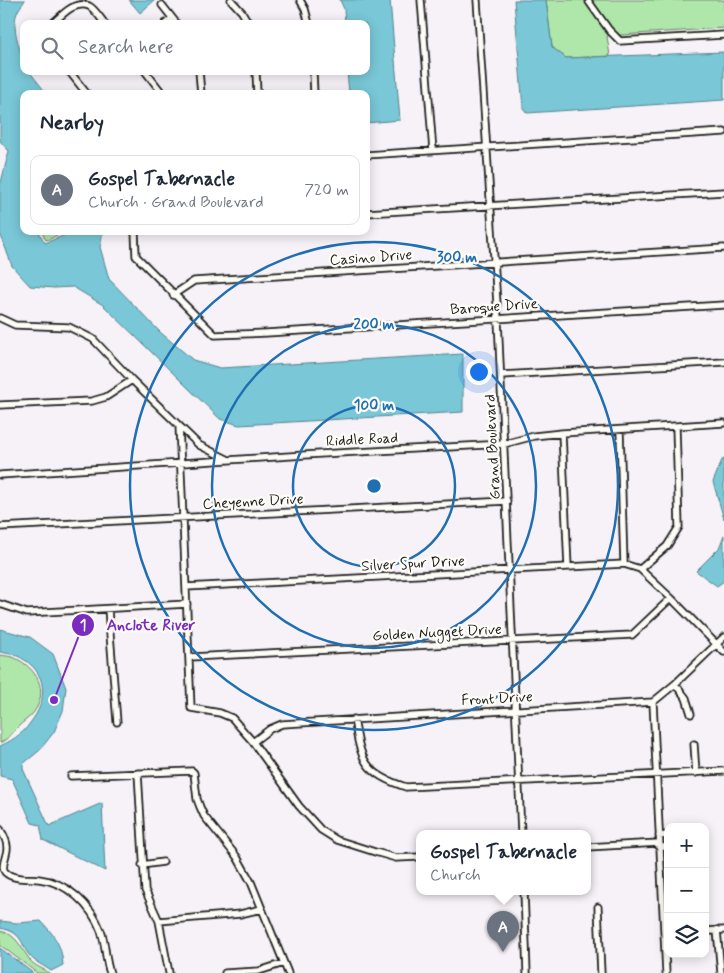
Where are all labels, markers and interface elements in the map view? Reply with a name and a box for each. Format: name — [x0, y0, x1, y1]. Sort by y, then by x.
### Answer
search box — [20, 20, 370, 75]
icon: search — [38, 34, 66, 62]
text: Search here — [78, 35, 174, 60]
text: Nearby — [40, 109, 104, 137]
text: Gospel Tabernacle — [88, 167, 235, 192]
text: A — [52, 180, 62, 201]
text: 720 m — [304, 180, 349, 201]
text: Church · Grand Boulevard — [88, 192, 264, 213]
street label: Casino Drive — [329, 245, 413, 271]
text: 300 m — [437, 248, 477, 268]
street label: Baroque Drive — [450, 294, 539, 320]
text: 200 m — [354, 315, 395, 335]
your location — [466, 359, 492, 385]
street label: Grand Boulevard — [480, 394, 506, 500]
text: 100 m — [354, 396, 394, 416]
street label: Riddle Road — [325, 428, 399, 452]
centre of rings — [365, 477, 383, 495]
street label: Cheyenne Drive — [202, 489, 304, 515]
street label: Silver Spur Drive — [361, 551, 466, 577]
callout: Anclote River — [71, 609, 206, 640]
text: Anclote River — [107, 615, 196, 636]
text: 1 — [80, 616, 86, 636]
street label: Golden Nugget Drive — [372, 620, 503, 647]
street label: Front Drive — [461, 687, 533, 711]
map controls — [664, 823, 709, 958]
button: + — [664, 823, 709, 868]
popup — [416, 830, 591, 895]
text: Gospel Tabernacle — [430, 840, 577, 865]
text: Church — [430, 865, 481, 886]
button: − — [664, 868, 709, 913]
pin: A — [487, 911, 519, 952]
button: layers — [664, 913, 709, 958]

